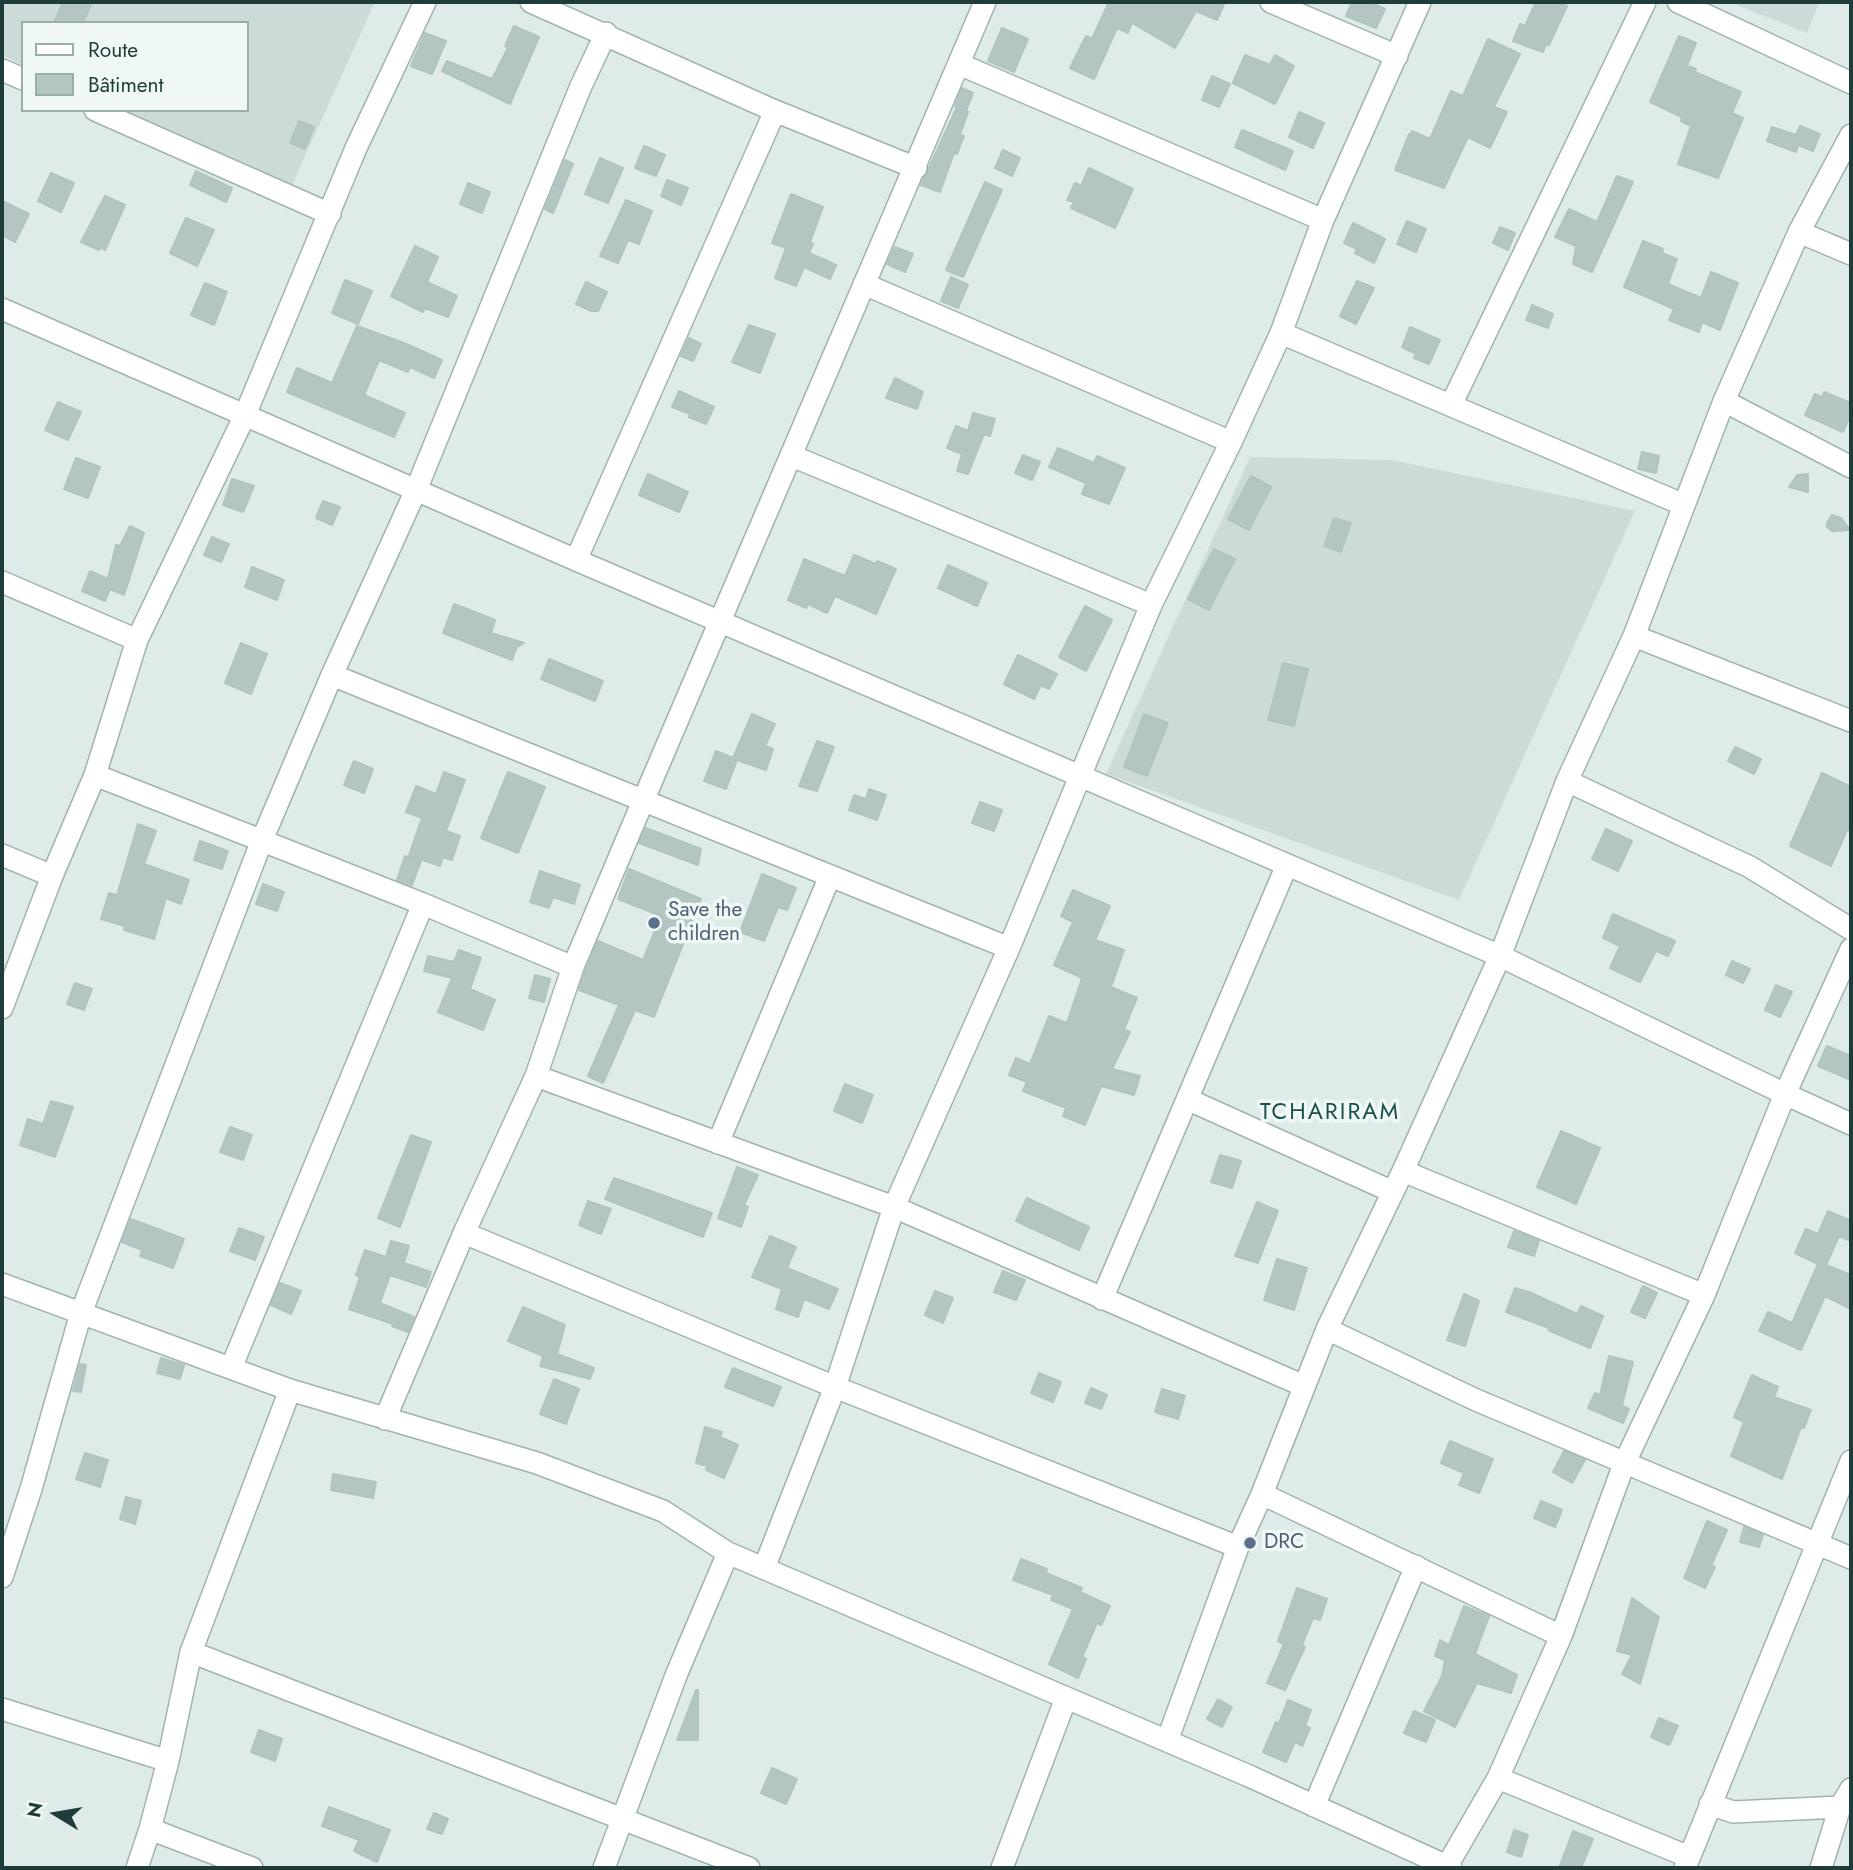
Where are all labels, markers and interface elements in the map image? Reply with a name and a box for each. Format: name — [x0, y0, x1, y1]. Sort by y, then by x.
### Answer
legend — [21, 21, 248, 112]
text: Route — [88, 35, 138, 65]
text: Bâtiment — [88, 70, 164, 100]
place label: Save the children — [668, 898, 742, 948]
marker: Save the children — [646, 915, 662, 931]
district label: TCHARIRAM — [1261, 1099, 1399, 1127]
place label: DRC — [1264, 1530, 1304, 1556]
marker: DRC — [1242, 1535, 1258, 1551]
north arrow — [21, 1779, 91, 1849]
text: N — [20, 1800, 50, 1820]

